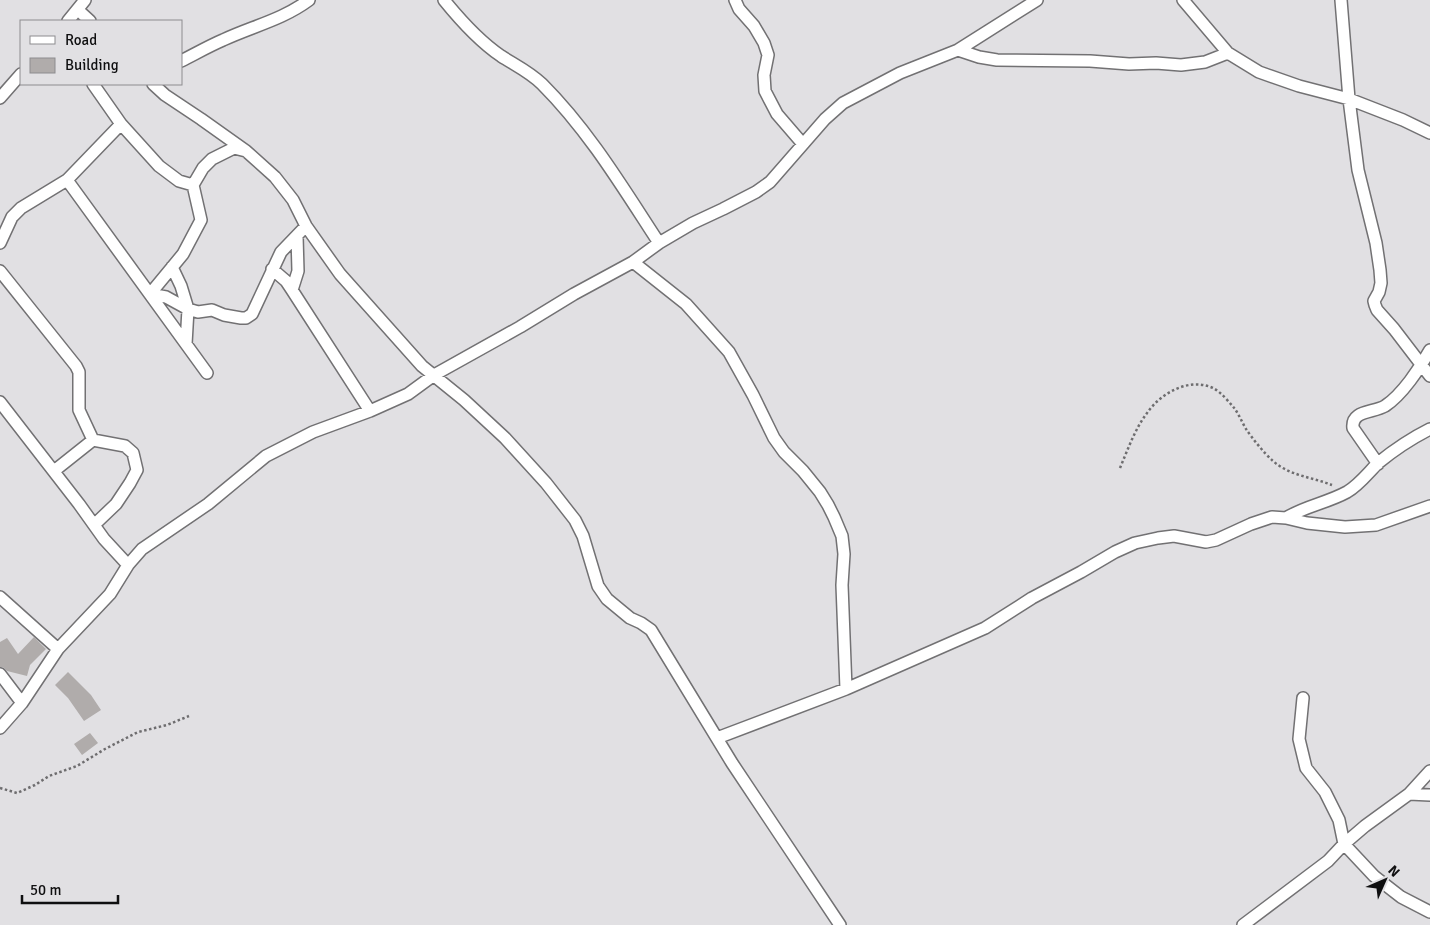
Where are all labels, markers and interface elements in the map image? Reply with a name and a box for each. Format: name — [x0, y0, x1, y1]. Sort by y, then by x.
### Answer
legend — [20, 20, 182, 85]
text: Road — [65, 31, 97, 49]
text: Building — [65, 56, 119, 74]
north arrow — [1360, 855, 1410, 905]
text: N — [1384, 862, 1403, 881]
scale bar — [22, 872, 119, 904]
text: 50 m — [30, 881, 61, 899]

